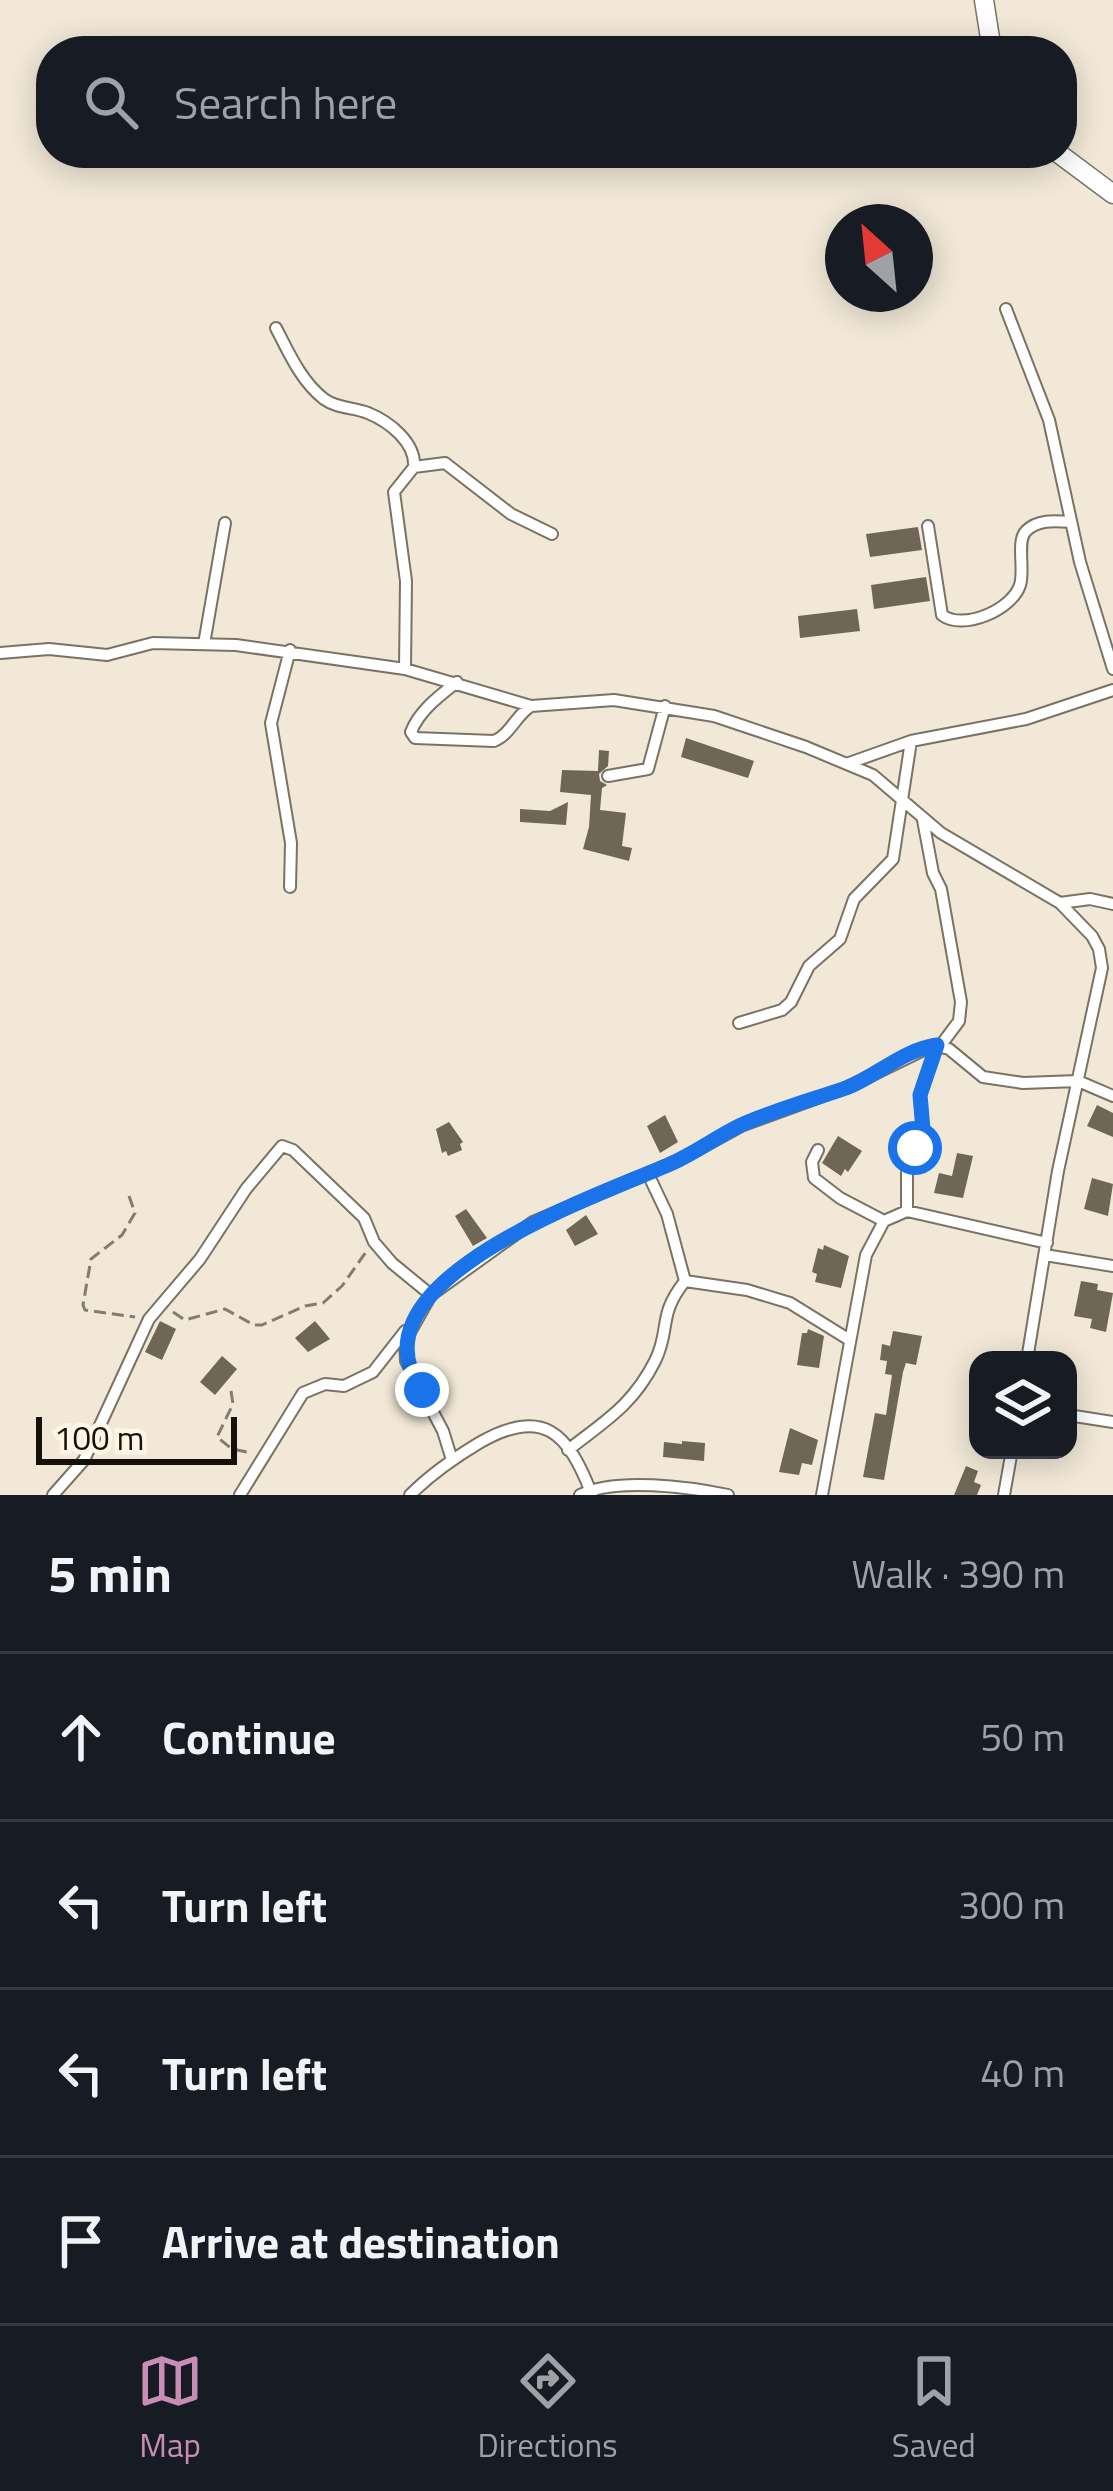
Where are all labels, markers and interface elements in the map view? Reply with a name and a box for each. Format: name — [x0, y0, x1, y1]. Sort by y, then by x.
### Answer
search box — [36, 36, 1077, 168]
text: Search here — [174, 68, 397, 136]
icon: search — [78, 69, 144, 135]
north arrow — [825, 204, 933, 312]
route start — [888, 1121, 942, 1175]
map controls — [969, 1351, 1077, 1459]
button: layers — [969, 1351, 1077, 1459]
route end — [395, 1363, 449, 1417]
scale bar — [36, 1411, 237, 1464]
text: 100 m — [54, 1413, 144, 1463]
text: 5 min — [48, 1534, 172, 1612]
text: Walk · 390 m — [851, 1544, 1065, 1603]
text: Continue — [162, 1703, 336, 1771]
icon: ahead — [48, 1704, 114, 1770]
text: 50 m — [980, 1707, 1065, 1766]
text: Turn left — [162, 1871, 327, 1939]
icon: left — [48, 1872, 114, 1938]
text: 300 m — [958, 1875, 1065, 1934]
text: Turn left — [162, 2039, 327, 2107]
icon: left — [48, 2040, 114, 2106]
text: 40 m — [980, 2043, 1065, 2102]
text: Arrive at destination — [162, 2207, 560, 2275]
icon: arrive — [48, 2208, 114, 2274]
tab: Map — [137, 2348, 203, 2470]
tab: Directions — [478, 2348, 617, 2470]
tab: Saved — [892, 2348, 976, 2470]

